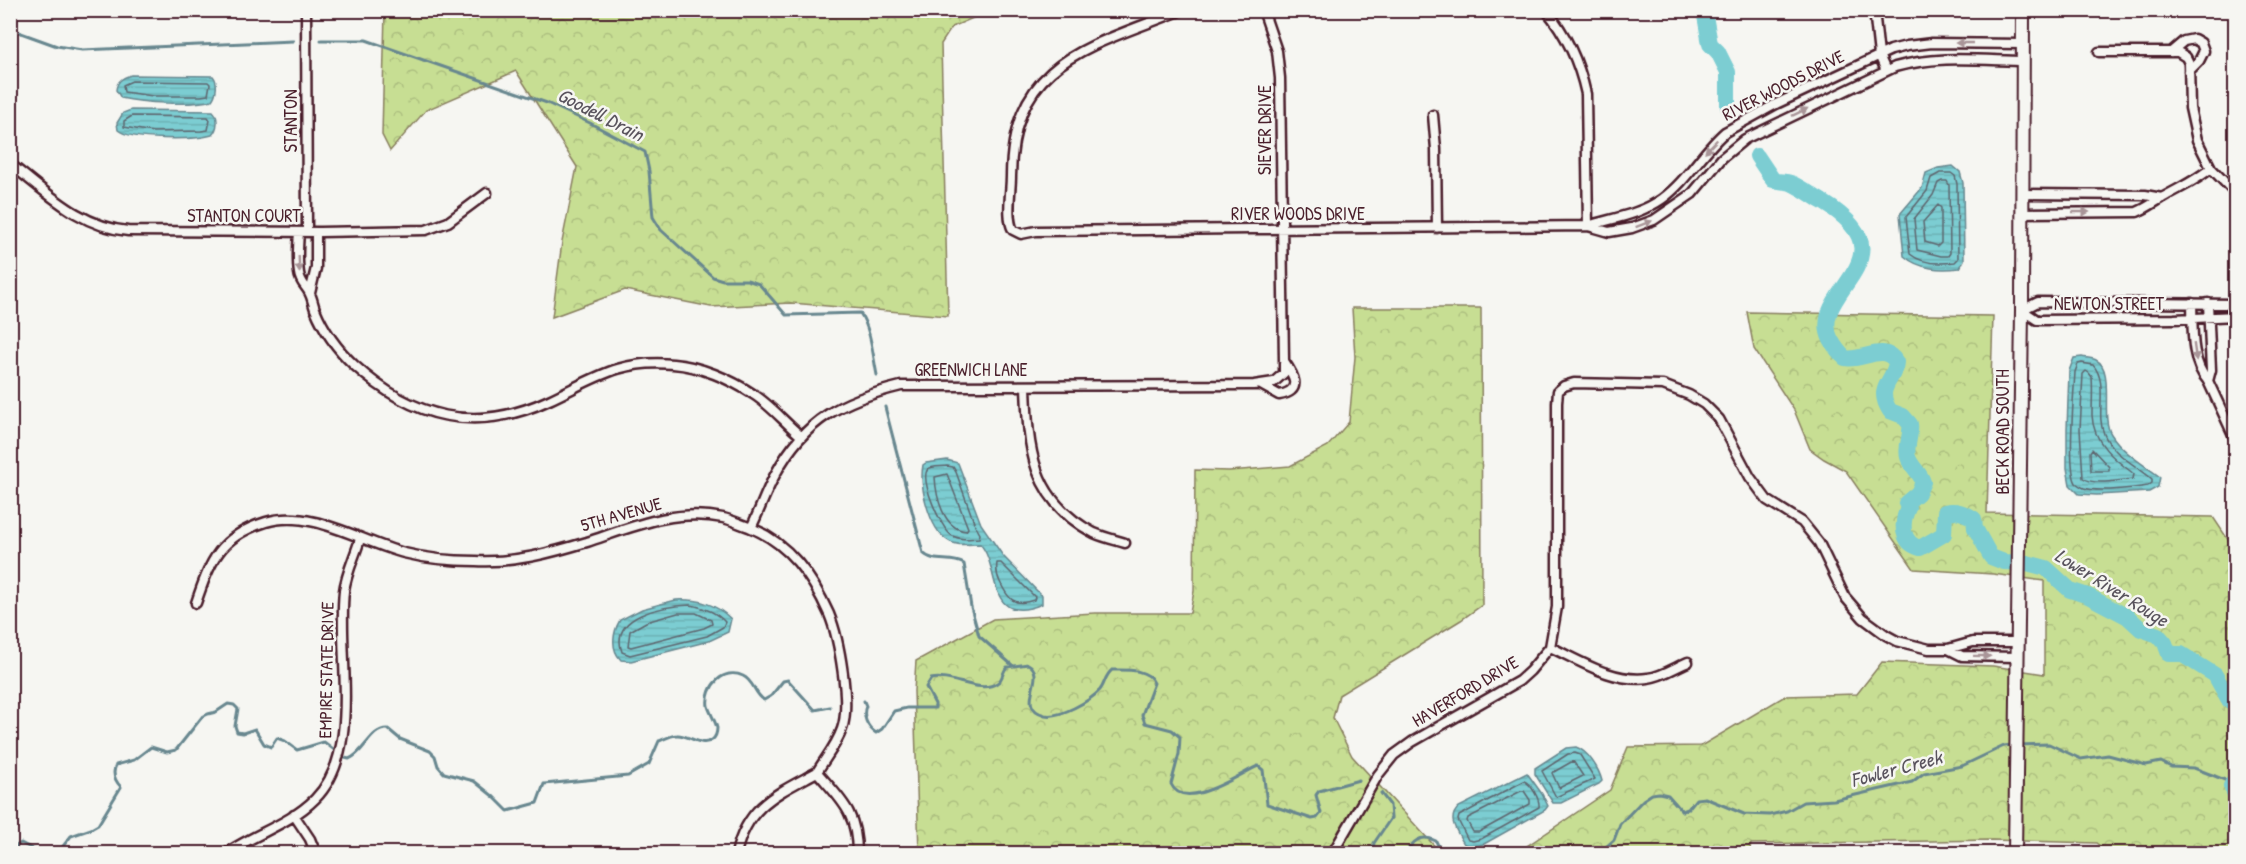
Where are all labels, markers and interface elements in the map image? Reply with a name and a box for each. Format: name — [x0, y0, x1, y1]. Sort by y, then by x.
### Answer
one-way arrow — [1955, 38, 1974, 48]
street label: RIVER WOODS DRIVE — [1718, 43, 1848, 127]
water label: Goodell Drain — [553, 81, 650, 148]
street label: SIEVER DRIVE — [1252, 85, 1277, 175]
street label: STANTON — [278, 89, 303, 153]
one-way arrow — [1792, 107, 1809, 116]
one-way arrow — [1704, 138, 1718, 152]
street label: RIVER WOODS DRIVE — [1231, 201, 1365, 226]
street label: STANTON COURT — [187, 203, 301, 228]
one-way arrow — [2071, 207, 2090, 217]
one-way arrow — [1635, 218, 1653, 228]
one-way arrow — [294, 255, 303, 274]
street label: NEWTON STREET — [2054, 291, 2165, 316]
one-way arrow — [2191, 342, 2200, 361]
street label: GREENWICH LANE — [914, 357, 1028, 382]
street label: BECK ROAD SOUTH — [1990, 369, 2015, 495]
street label: 5TH AVENUE — [578, 491, 664, 537]
water label: Lower River Rouge — [2050, 541, 2175, 634]
street label: EMPIRE STATE DRIVE — [312, 601, 340, 739]
street label: HAVERFORD DRIVE — [1407, 649, 1523, 733]
one-way arrow — [1972, 651, 1991, 661]
water label: Fowler Creek — [1847, 742, 1946, 793]

